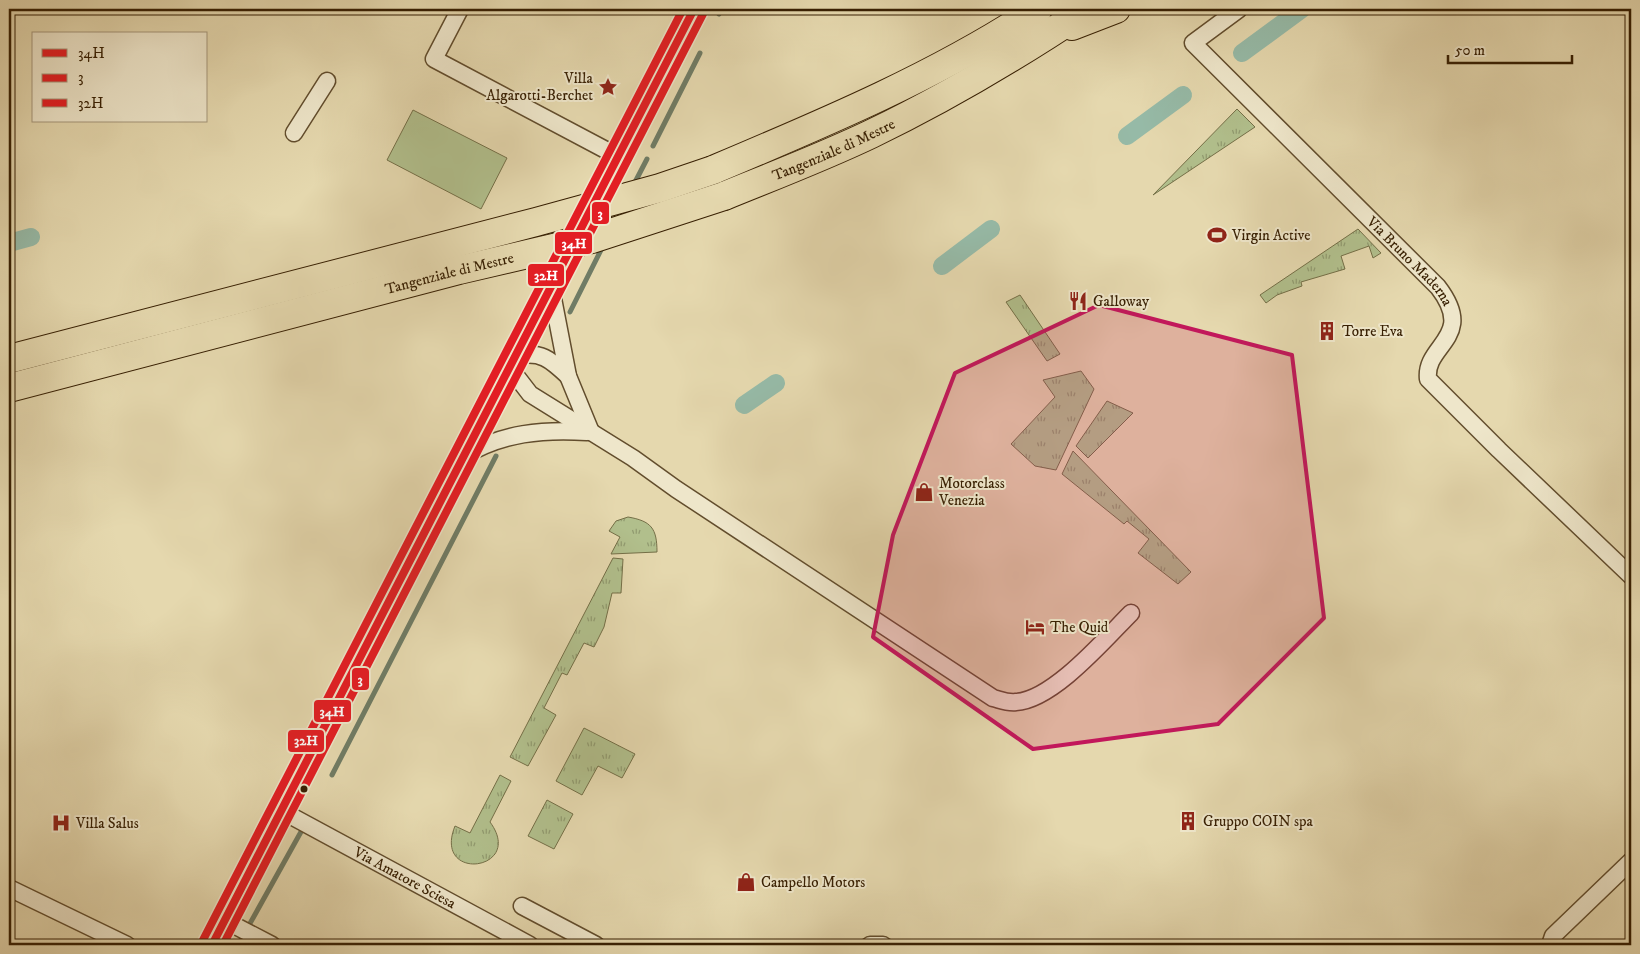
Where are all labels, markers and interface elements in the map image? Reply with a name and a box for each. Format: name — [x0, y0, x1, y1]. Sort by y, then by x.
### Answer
legend — [32, 32, 208, 122]
scale bar — [1448, 32, 1571, 64]
text: 50 m — [1455, 41, 1485, 60]
text: 34H — [78, 44, 105, 63]
text: 3 — [78, 68, 84, 87]
place label: Villa Algarotti-Berchet — [486, 69, 594, 105]
place icon: Villa Algarotti-Berchet — [597, 76, 619, 98]
text: 32H — [78, 94, 104, 113]
street label: Tangenziale di Mestre — [769, 114, 898, 185]
line badge: 3 — [591, 201, 610, 225]
text: 3 — [597, 205, 603, 223]
street label: Via Bruno Maderna — [1362, 211, 1458, 309]
sports icon: Virgin Active — [1206, 224, 1228, 246]
place label: Virgin Active — [1231, 226, 1311, 245]
line badge: 34H — [554, 231, 593, 255]
text: 34H — [561, 235, 587, 253]
street label: Tangenziale di Mestre — [383, 248, 516, 299]
line badge: 32H — [527, 263, 565, 287]
text: 32H — [534, 267, 558, 285]
restaurant icon: Galloway — [1067, 290, 1089, 312]
place label: Galloway — [1093, 292, 1150, 311]
building icon: Torre Eva — [1316, 320, 1338, 342]
place label: Torre Eva — [1342, 322, 1404, 341]
place label: Motorclass Venezia — [938, 474, 1005, 510]
shop icon: Motorclass Venezia — [913, 481, 935, 503]
hotel icon: The Quid — [1024, 616, 1046, 638]
place label: The Quid — [1050, 618, 1109, 637]
line badge: 3 — [351, 667, 370, 691]
text: 3 — [357, 671, 363, 689]
line badge: 34H — [313, 699, 352, 723]
text: 34H — [319, 703, 345, 721]
line badge: 32H — [287, 729, 325, 753]
text: 32H — [294, 732, 318, 750]
unlabelled marker — [299, 784, 309, 794]
building icon: Gruppo COIN spa — [1177, 810, 1199, 832]
hospital icon: Villa Salus — [50, 812, 72, 834]
place label: Gruppo COIN spa — [1203, 812, 1314, 831]
place label: Villa Salus — [75, 814, 139, 833]
street label: Via Amatore Sciesa — [350, 842, 460, 913]
shop icon: Campello Motors — [735, 871, 757, 893]
place label: Campello Motors — [761, 873, 865, 892]

